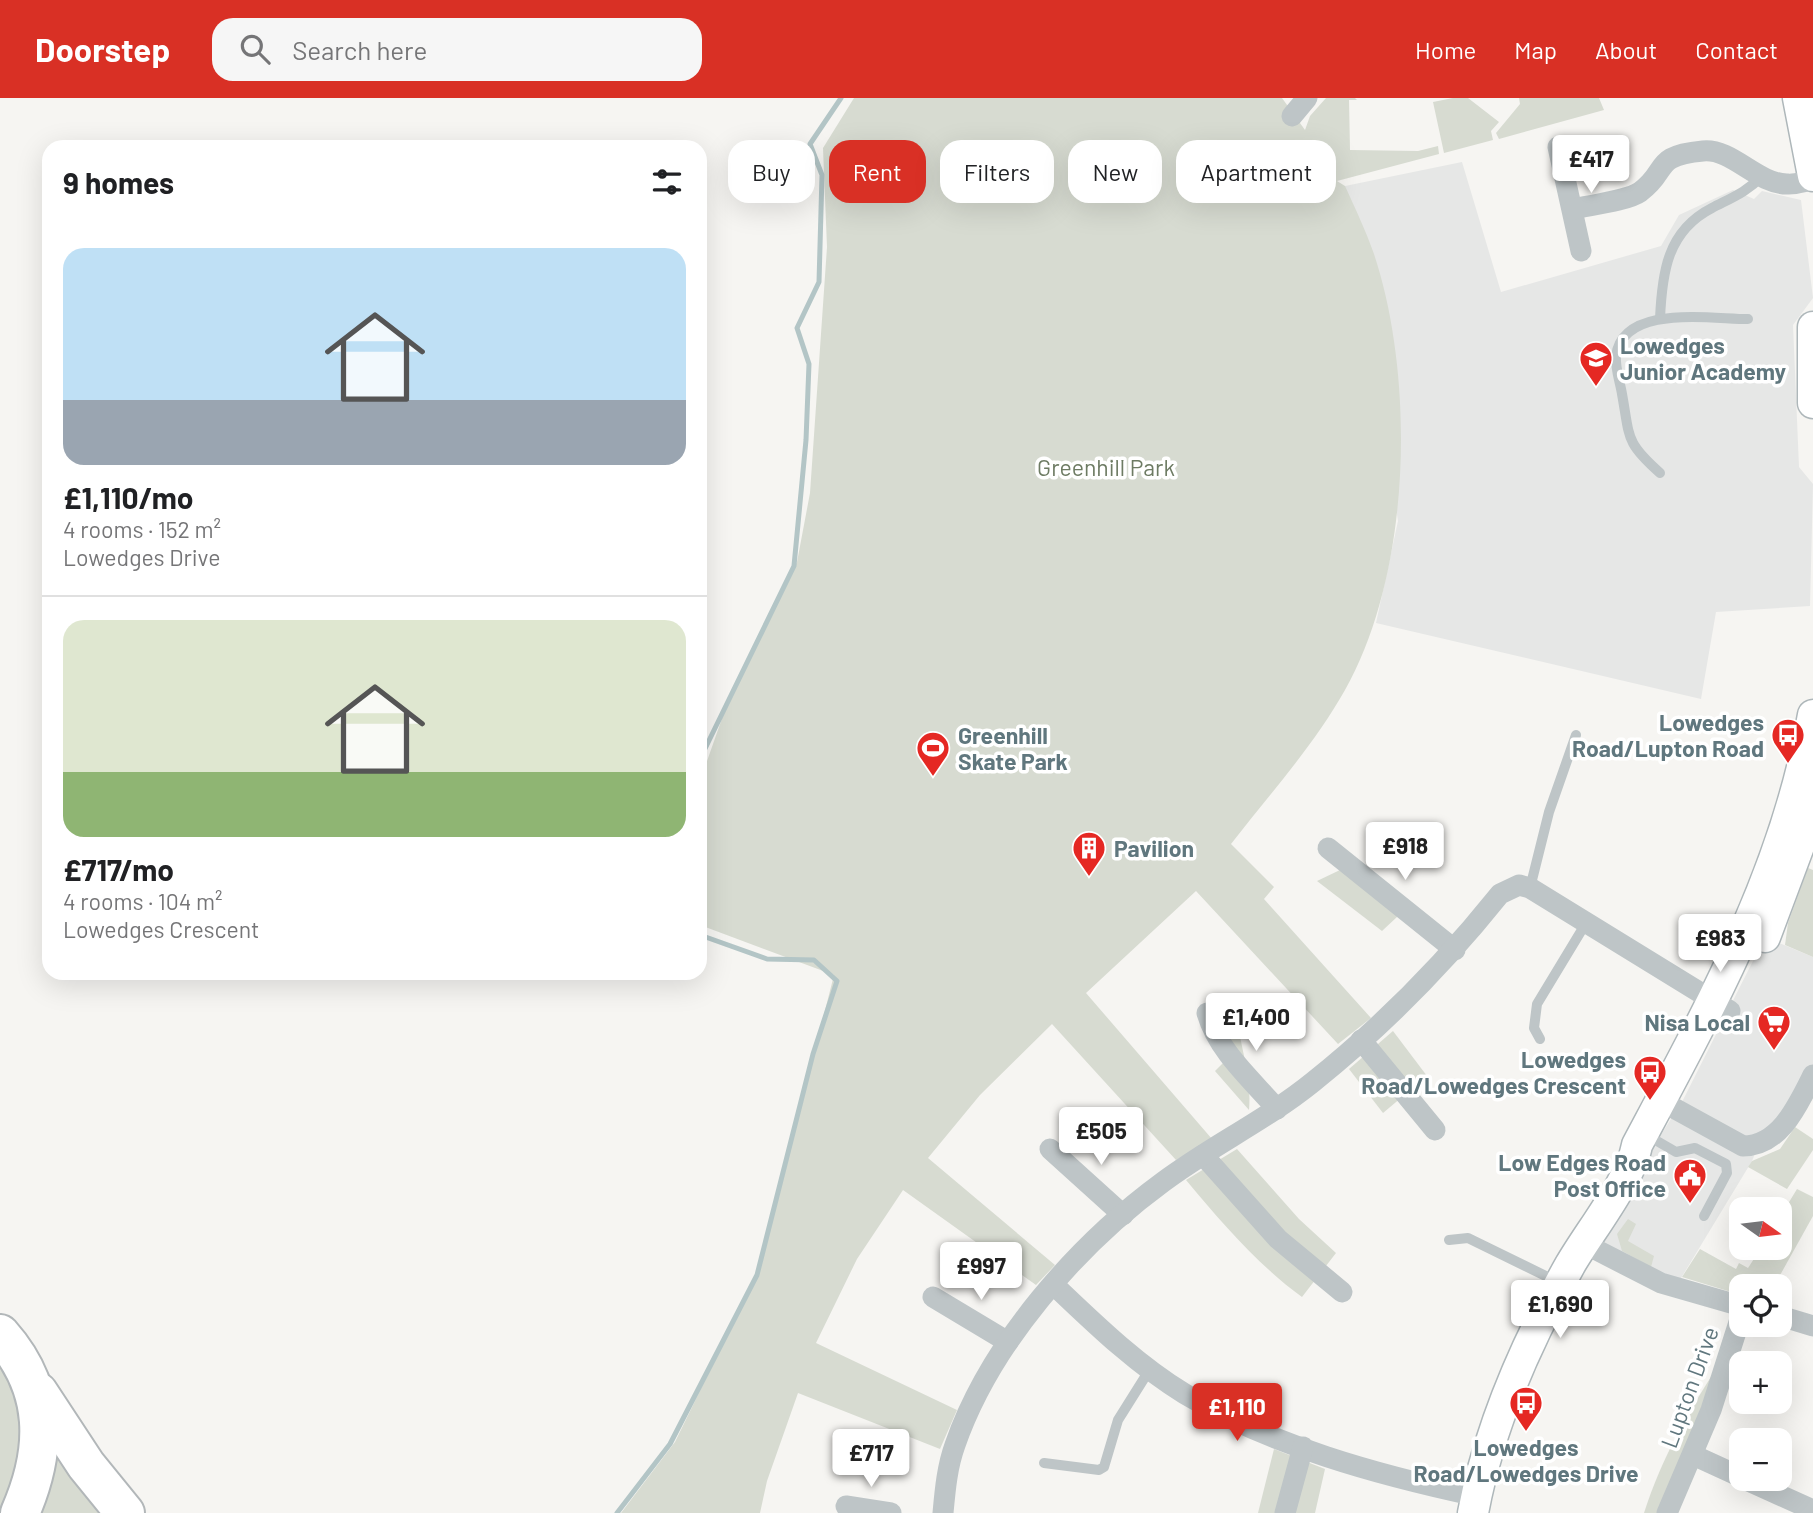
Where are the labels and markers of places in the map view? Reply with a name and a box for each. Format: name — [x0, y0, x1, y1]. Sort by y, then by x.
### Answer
pin: £417 — [1550, 136, 1632, 195]
place label: Lowedges Junior Academy — [1620, 331, 1786, 385]
school or university icon: Lowedges Junior Academy — [1577, 339, 1615, 388]
place label: Lowedges Road/Lupton Road — [1572, 708, 1764, 762]
bus stop icon: Lowedges Road/Lupton Road — [1769, 716, 1807, 765]
place label: Greenhill Skate Park — [958, 721, 1068, 775]
sports icon: Greenhill Skate Park — [914, 729, 952, 778]
pin: £918 — [1364, 822, 1446, 882]
building icon: Pavilion — [1070, 829, 1108, 878]
place label: Pavilion — [1114, 834, 1194, 862]
pin: £983 — [1679, 914, 1761, 974]
pin: £1,400 — [1199, 993, 1313, 1053]
supermarket icon: Nisa Local — [1755, 1003, 1793, 1052]
place label: Nisa Local — [1644, 1008, 1750, 1036]
place label: Lowedges Road/Lowedges Crescent — [1361, 1045, 1626, 1099]
bus stop icon: Lowedges Road/Lowedges Crescent — [1631, 1053, 1669, 1102]
pin: £505 — [1060, 1108, 1142, 1167]
place label: Low Edges Road Post Office — [1498, 1148, 1666, 1202]
public building icon: Low Edges Road Post Office — [1671, 1156, 1709, 1205]
pin: £997 — [940, 1242, 1022, 1302]
pin: £1,690 — [1503, 1280, 1617, 1340]
pin: £1,110 — [1180, 1384, 1294, 1443]
bus stop icon: Lowedges Road/Lowedges Drive — [1507, 1384, 1545, 1433]
pin: £717 — [830, 1430, 912, 1489]
place label: Lowedges Road/Lowedges Drive — [1414, 1433, 1638, 1487]

